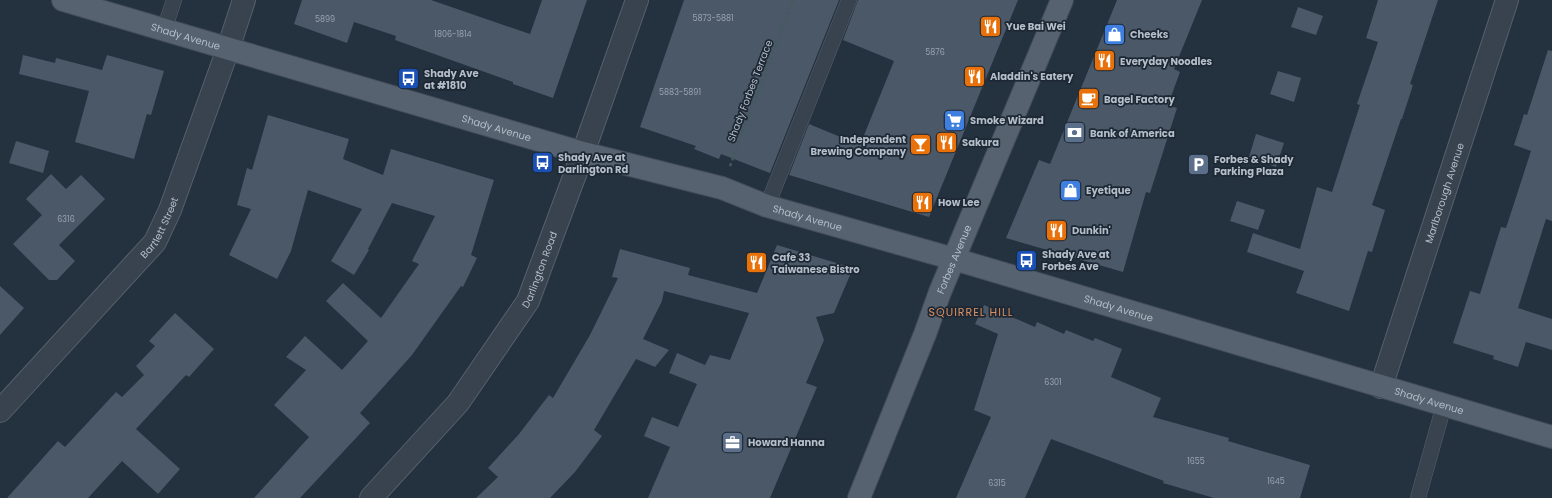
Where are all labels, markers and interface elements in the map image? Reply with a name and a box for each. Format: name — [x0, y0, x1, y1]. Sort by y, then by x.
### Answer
house number: 5873-5881 — [692, 13, 734, 24]
restaurant icon: Yue Bai Wei — [978, 13, 1004, 39]
house number: 5899 — [315, 14, 335, 25]
street label: Shady Avenue — [149, 19, 222, 53]
place label: Yue Bai Wei — [1006, 19, 1066, 34]
shop icon: Cheeks — [1102, 21, 1128, 47]
place label: Cheeks — [1130, 27, 1169, 42]
house number: 1806-1814 — [434, 29, 472, 40]
street label: Shady Forbes Terrace — [724, 38, 776, 144]
house number: 5876 — [925, 47, 945, 58]
restaurant icon: Everyday Noodles — [1092, 48, 1118, 74]
place label: Everyday Noodles — [1120, 54, 1213, 69]
restaurant icon: Aladdin's Eatery — [961, 63, 987, 89]
bus stop icon: Shady Ave at #1810 — [395, 66, 421, 92]
place label: Shady Ave at #1810 — [424, 66, 479, 93]
place label: Aladdin's Eatery — [990, 69, 1074, 84]
cafe icon: Bagel Factory — [1076, 86, 1102, 112]
house number: 5883-5891 — [659, 87, 701, 98]
place label: Bagel Factory — [1104, 92, 1175, 107]
supermarket icon: Smoke Wizard — [942, 107, 968, 133]
street label: Shady Avenue — [460, 110, 533, 145]
place label: Smoke Wizard — [970, 113, 1044, 128]
bank icon: Bank of America — [1061, 120, 1087, 146]
place label: Bank of America — [1090, 126, 1175, 141]
restaurant icon: Sakura — [934, 129, 960, 155]
place label: Independent Brewing Company — [810, 132, 907, 159]
bar icon: Independent Brewing Company — [908, 132, 934, 158]
place label: Sakura — [962, 135, 999, 150]
street label: Marlborough Avenue — [1421, 141, 1468, 245]
bus stop icon: Shady Ave at Darlington Rd — [529, 150, 555, 176]
place label: Shady Ave at Darlington Rd — [558, 150, 629, 177]
parking icon: Forbes & Shady Parking Plaza — [1186, 152, 1212, 178]
place label: Forbes & Shady Parking Plaza — [1214, 152, 1294, 179]
shop icon: Eyetique — [1057, 177, 1083, 203]
place label: Eyetique — [1086, 183, 1131, 198]
restaurant icon: How Lee — [909, 189, 935, 215]
street label: Bartlett Street — [136, 194, 182, 261]
place label: How Lee — [938, 195, 980, 210]
street label: Shady Avenue — [771, 201, 844, 234]
house number: 6316 — [57, 214, 75, 225]
restaurant icon: Dunkin' — [1043, 217, 1069, 243]
street label: Forbes Avenue — [933, 222, 975, 296]
place label: Dunkin' — [1072, 223, 1111, 238]
street label: Darlington Road — [518, 229, 561, 311]
bus stop icon: Shady Ave at Forbes Ave — [1013, 247, 1039, 273]
place label: Shady Ave at Forbes Ave — [1042, 247, 1110, 274]
restaurant icon: Cafe 33 Taiwanese Bistro — [744, 250, 770, 276]
place label: Cafe 33 Taiwanese Bistro — [772, 250, 860, 277]
street label: Shady Avenue — [1082, 291, 1155, 325]
district label: SQUIRREL HILL — [929, 304, 1013, 320]
house number: 6301 — [1044, 377, 1062, 388]
street label: Shady Avenue — [1393, 383, 1466, 418]
office icon: Howard Hanna — [720, 429, 746, 455]
place label: Howard Hanna — [748, 435, 825, 450]
house number: 1655 — [1187, 456, 1205, 467]
house number: 1645 — [1267, 476, 1285, 487]
house number: 6315 — [988, 478, 1006, 489]

